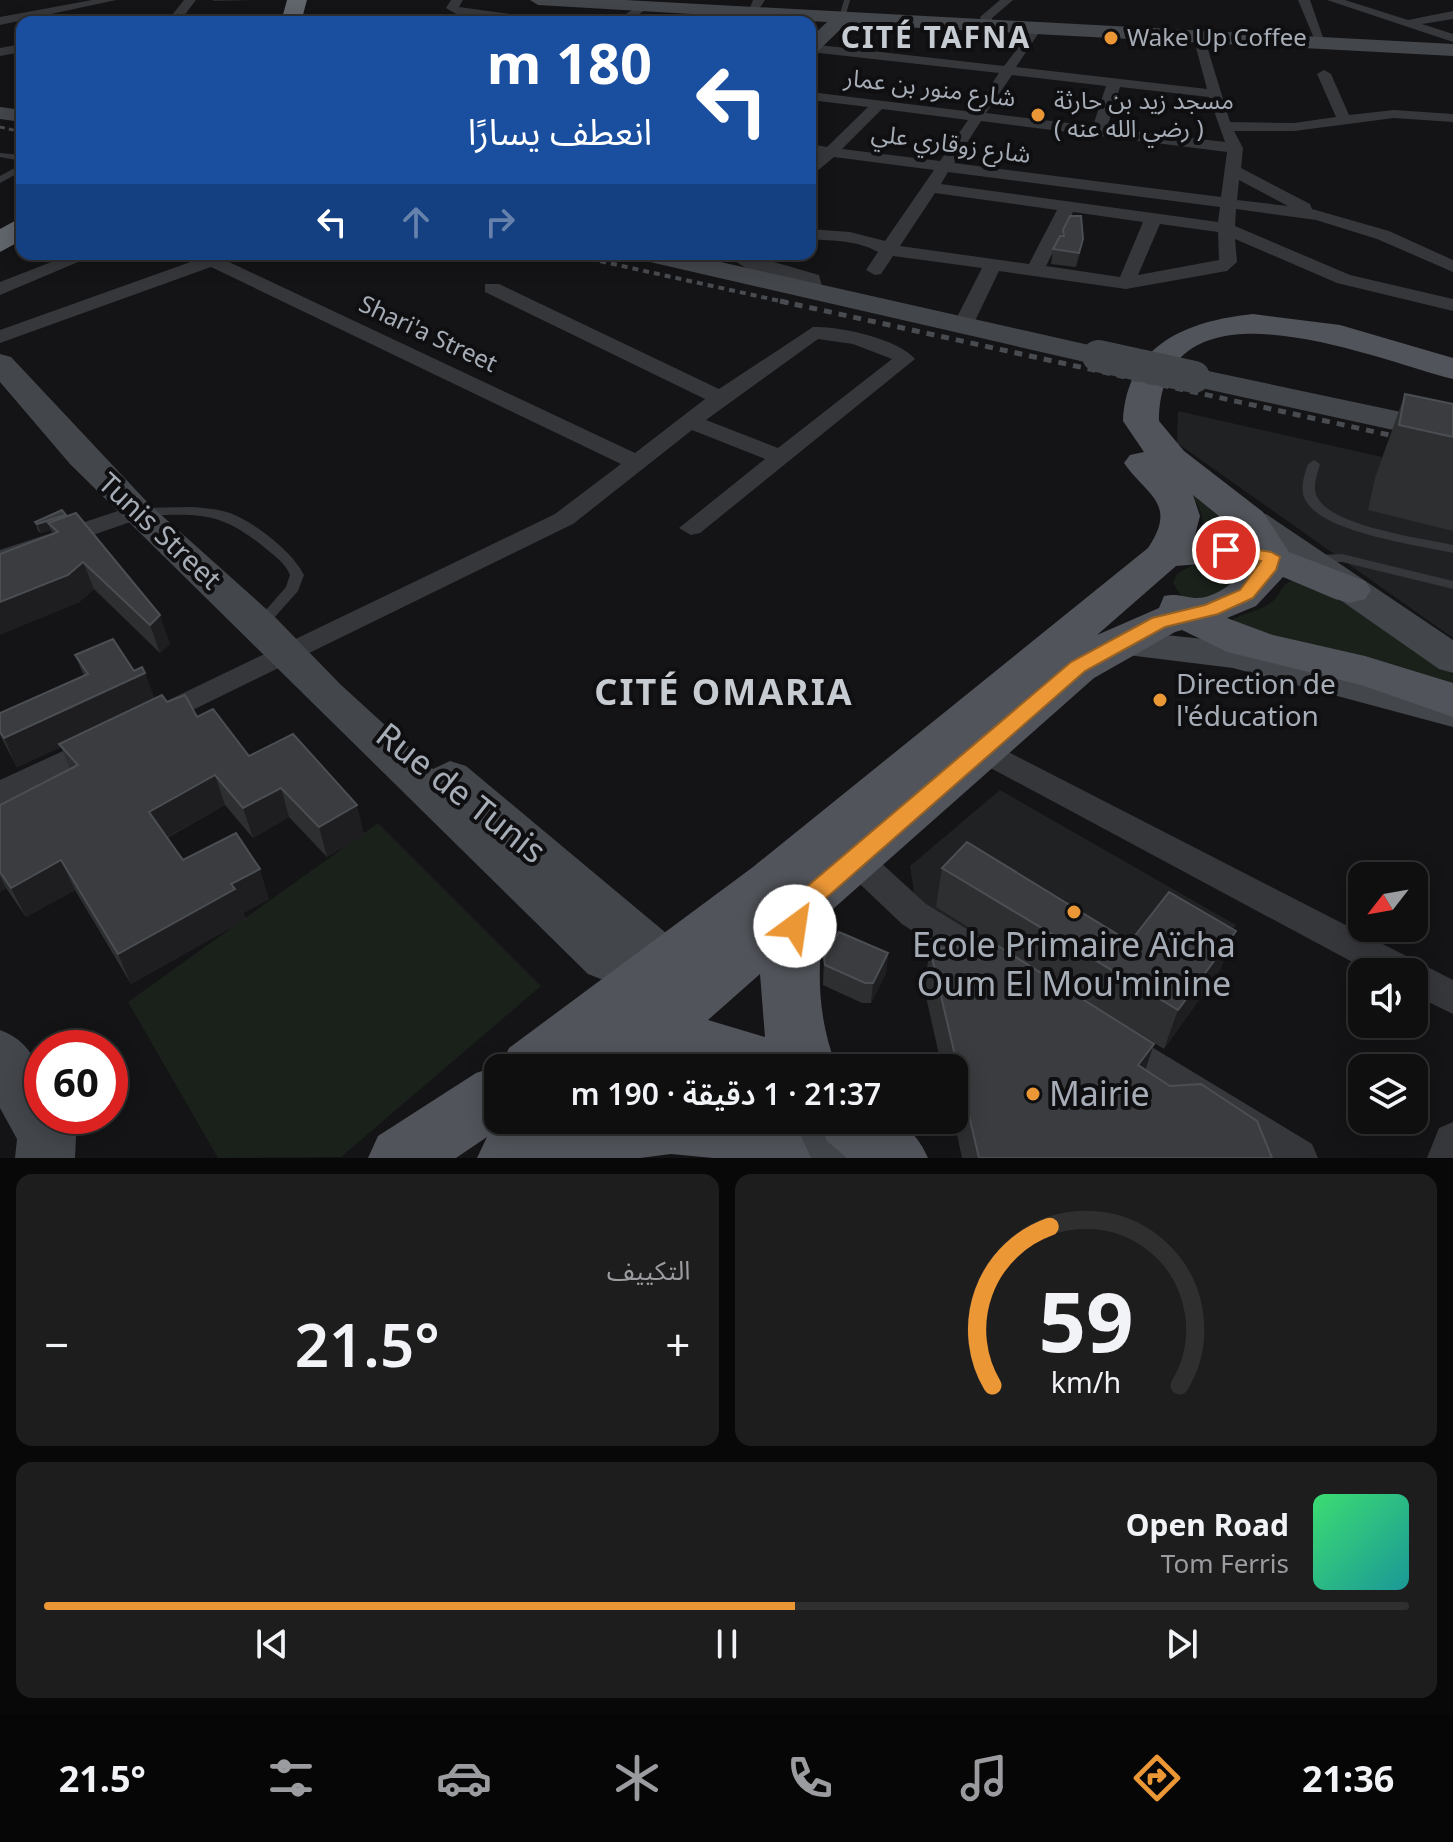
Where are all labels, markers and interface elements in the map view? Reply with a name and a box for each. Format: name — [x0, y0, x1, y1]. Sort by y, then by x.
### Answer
district label: CITÉ TAFNA — [841, 16, 1031, 57]
place label: Wake Up Coffee — [1127, 20, 1307, 53]
text: 180 m — [487, 24, 652, 100]
marker: Wake Up Coffee — [1102, 29, 1120, 47]
icon: left — [680, 48, 784, 152]
street label: شارع منور بن عمار — [841, 60, 1018, 115]
place label: مسجد زيد بن حارثة ( رضي الله عنه ) — [1054, 83, 1234, 148]
marker: مسجد زيد بن حارثة ( رضي الله عنه ) — [1029, 106, 1047, 124]
text: انعطف يسارًا — [468, 107, 652, 156]
street label: شارع زوقاري علي — [869, 115, 1033, 174]
icon: left — [310, 200, 354, 244]
icon: ahead — [394, 200, 438, 244]
icon: right — [478, 200, 522, 244]
street label: Shari'a Street — [354, 286, 503, 379]
street label: Tunis Street — [91, 464, 230, 597]
pin — [1192, 516, 1260, 584]
icon: arrive — [1204, 528, 1248, 572]
place label: Direction de l'éducation — [1176, 664, 1336, 734]
district label: CITÉ OMARIA — [594, 667, 854, 716]
marker: Direction de l'éducation — [1151, 691, 1169, 709]
street label: Rue de Tunis — [367, 711, 556, 873]
north arrow — [1348, 862, 1428, 942]
map controls — [1348, 862, 1428, 1134]
position arrow — [753, 884, 837, 968]
marker: Ecole Primaire Aïcha Oum El Mou'minine — [1065, 903, 1083, 921]
place label: Ecole Primaire Aïcha Oum El Mou'minine — [912, 921, 1236, 1006]
button: sound — [1348, 958, 1428, 1038]
speed limit sign: 60 — [24, 1030, 128, 1134]
button: layers — [1348, 1054, 1428, 1134]
place label: Mairie — [1049, 1070, 1150, 1116]
text: 21:37 · 1 دقيقة · 190 m — [571, 1073, 881, 1114]
marker: Mairie — [1024, 1085, 1042, 1103]
text: التكييف — [607, 1252, 691, 1288]
text: 59 — [1038, 1263, 1133, 1376]
text: 21.5° — [295, 1303, 440, 1385]
text: − — [44, 1314, 69, 1374]
text: + — [665, 1314, 691, 1374]
text: km/h — [1051, 1362, 1121, 1401]
text: Open Road — [1126, 1504, 1289, 1545]
text: Tom Ferris — [1161, 1545, 1289, 1581]
icon: previous — [250, 1622, 294, 1666]
icon: pause — [705, 1622, 749, 1666]
icon: next — [1160, 1622, 1204, 1666]
icon: filters — [263, 1750, 319, 1806]
icon: car — [436, 1750, 492, 1806]
icon: climate — [609, 1750, 665, 1806]
icon: phone — [782, 1750, 838, 1806]
icon: music — [956, 1750, 1012, 1806]
icon: directions — [1129, 1750, 1185, 1806]
text: 21.5° — [59, 1754, 146, 1803]
text: 21:36 — [1302, 1754, 1394, 1803]

